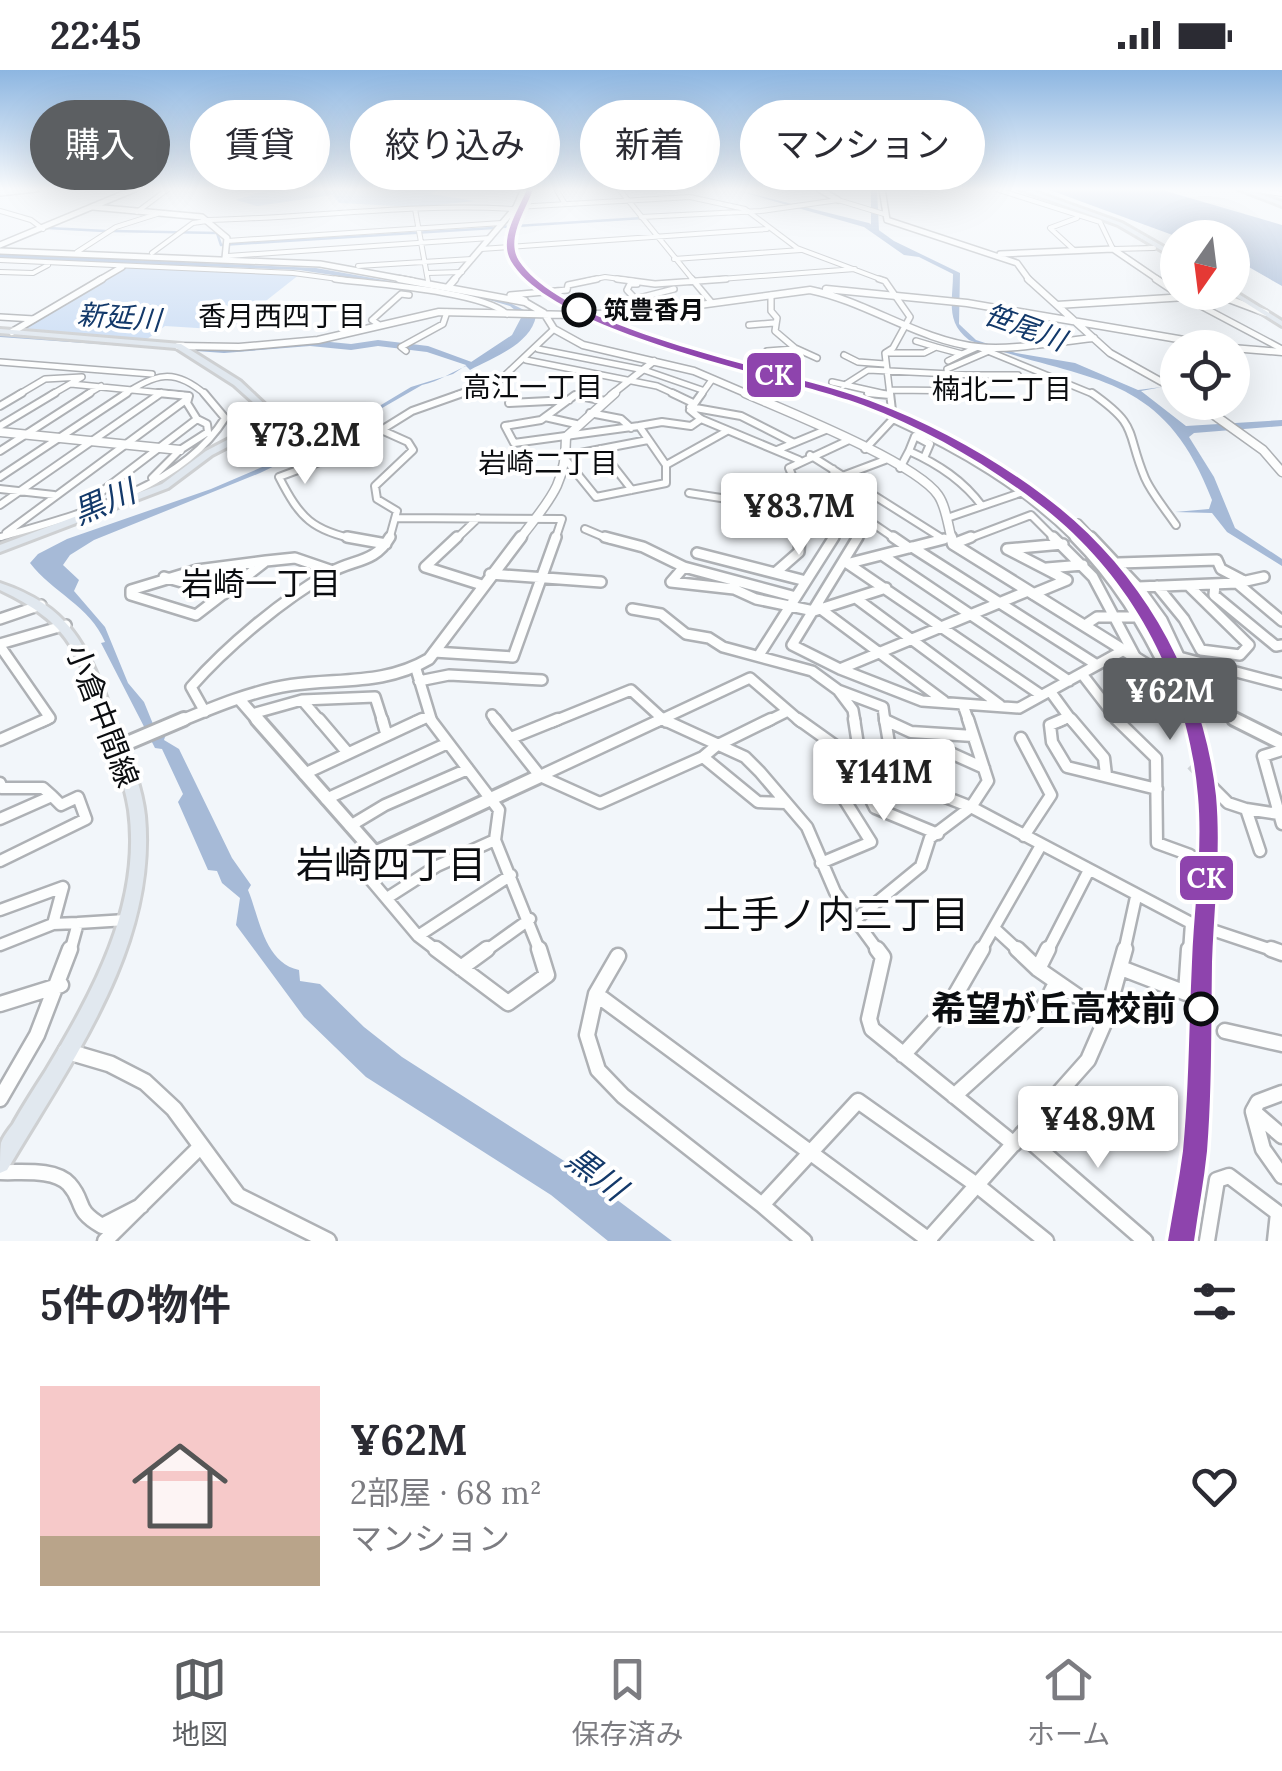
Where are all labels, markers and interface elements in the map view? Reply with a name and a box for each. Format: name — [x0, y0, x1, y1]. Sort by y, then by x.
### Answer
text: 22:45 — [50, 11, 141, 59]
chip: 購入 — [30, 100, 170, 190]
chip: 賃貸 — [190, 100, 330, 190]
chip: 絞り込み — [350, 100, 560, 190]
chip: 新着 — [580, 100, 720, 190]
chip: マンション — [740, 100, 985, 190]
north arrow — [1160, 220, 1250, 310]
map controls — [1160, 220, 1250, 420]
marker: 筑豊香月 — [563, 294, 595, 326]
place label: 筑豊香月 — [604, 294, 704, 326]
water label: 新延川 — [76, 296, 165, 338]
water label: 笹尾川 — [979, 296, 1073, 359]
district label: 香月西四丁目 — [198, 298, 366, 334]
button: locate — [1160, 330, 1250, 420]
line badge: CK — [745, 351, 803, 399]
text: CK — [754, 357, 794, 393]
district label: 高江一丁目 — [463, 369, 603, 405]
district label: 楠北二丁目 — [932, 371, 1072, 407]
pin: ¥73.2M — [224, 402, 386, 487]
text: ¥73.2M — [249, 414, 361, 455]
district label: 岩崎二丁目 — [478, 445, 618, 481]
water label: 黒川 — [66, 469, 144, 533]
pin: ¥83.7M — [718, 473, 880, 558]
text: ¥83.7M — [743, 485, 855, 526]
district label: 岩崎一丁目 — [181, 563, 341, 604]
street label: 小倉中間線 — [58, 639, 148, 792]
pin: ¥62M — [1111, 658, 1229, 743]
text: ¥62M — [1125, 670, 1215, 711]
pin: ¥141M — [814, 739, 954, 824]
text: ¥141M — [835, 751, 933, 792]
district label: 岩崎四丁目 — [296, 840, 486, 888]
line badge: CK — [1178, 854, 1235, 902]
text: CK — [1186, 860, 1226, 896]
district label: 土手ノ内三丁目 — [703, 890, 969, 938]
place label: 希望が丘高校前 — [931, 986, 1176, 1031]
marker: 希望が丘高校前 — [1185, 993, 1217, 1025]
pin: ¥48.9M — [1017, 1086, 1179, 1171]
text: ¥48.9M — [1040, 1098, 1156, 1139]
water label: 黒川 — [558, 1138, 637, 1211]
icon: filters — [1187, 1274, 1242, 1329]
text: 5件の物件 — [40, 1278, 231, 1332]
text: ¥62M — [350, 1413, 468, 1467]
icon: home — [120, 1426, 240, 1546]
icon: heart — [1187, 1459, 1242, 1514]
text: 2部屋 · 68 m² — [350, 1472, 542, 1513]
text: マンション — [350, 1518, 510, 1559]
tab: 地図 — [172, 1652, 228, 1752]
tab: 保存済み — [571, 1652, 683, 1752]
tab: ホーム — [1027, 1652, 1110, 1752]

